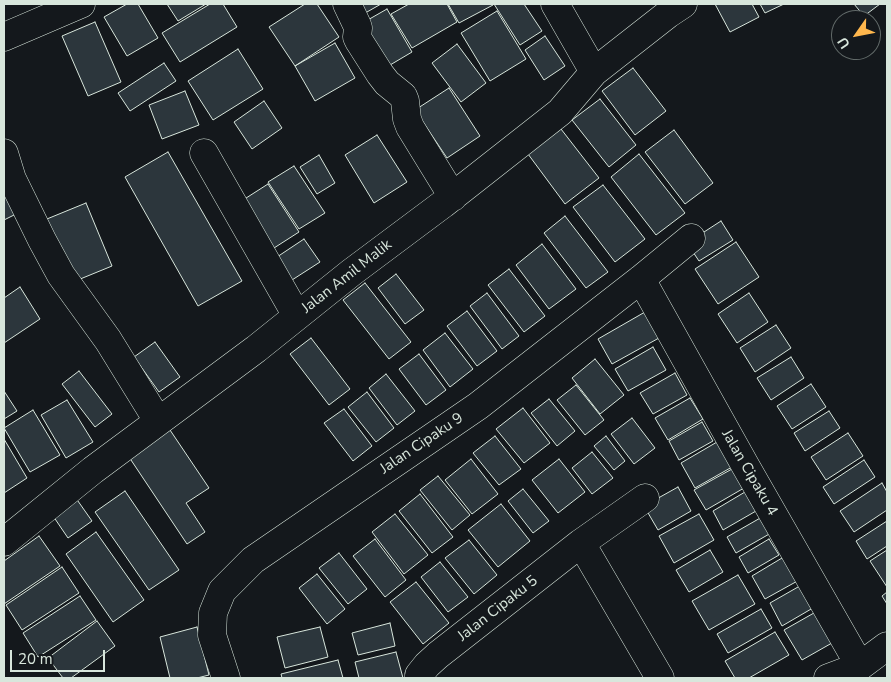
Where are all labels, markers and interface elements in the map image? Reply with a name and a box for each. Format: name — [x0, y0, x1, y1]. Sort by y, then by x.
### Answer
north arrow — [831, 10, 881, 60]
text: U — [833, 33, 855, 52]
street label: Jalan Amil Malik — [298, 236, 396, 318]
street label: Jalan Cipaku 9 — [377, 410, 467, 478]
street label: Jalan Cipaku 4 — [717, 427, 781, 519]
street label: Jalan Cipaku 5 — [454, 572, 542, 646]
scale bar — [12, 640, 108, 672]
text: 20 m — [18, 649, 53, 669]

